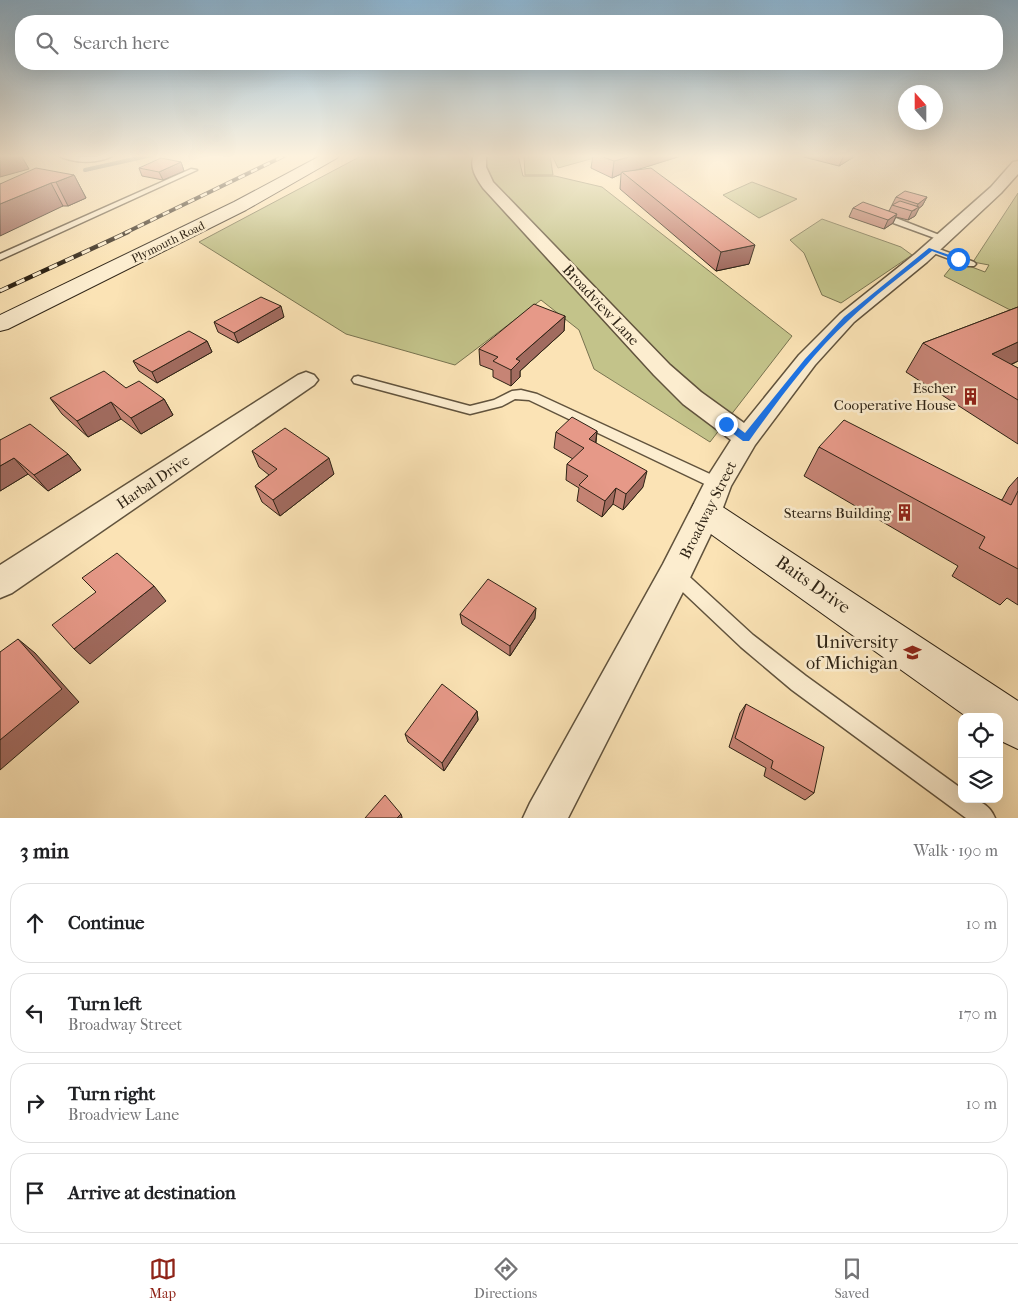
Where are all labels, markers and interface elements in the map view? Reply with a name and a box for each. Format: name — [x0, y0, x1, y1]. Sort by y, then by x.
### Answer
search box — [15, 15, 1003, 70]
icon: search — [33, 29, 61, 57]
text: Search here — [73, 32, 169, 54]
north arrow — [898, 85, 943, 130]
street label: Plymouth Road — [129, 218, 207, 266]
route start — [947, 248, 970, 271]
street label: Broadview Lane — [559, 261, 644, 350]
place label: Escher Cooperative House — [834, 379, 957, 414]
building icon: Escher Cooperative House — [960, 387, 980, 407]
route end — [715, 413, 738, 436]
street label: Harbal Drive — [113, 451, 193, 513]
street label: Broadway Street — [676, 458, 741, 562]
building icon: Stearns Building — [895, 503, 915, 523]
place label: Stearns Building — [784, 504, 892, 522]
street label: Baits Drive — [772, 552, 854, 618]
place label: University of Michigan — [806, 632, 899, 674]
school or university icon: University of Michigan — [902, 642, 922, 662]
map controls — [958, 713, 1003, 803]
button: locate — [958, 713, 1003, 758]
button: layers — [958, 758, 1003, 803]
text: 3 min — [20, 839, 69, 863]
text: Walk · 190 m — [914, 841, 998, 860]
icon: ahead — [21, 909, 49, 937]
text: Continue — [68, 912, 144, 934]
text: 10 m — [966, 914, 997, 933]
text: Turn left — [68, 993, 142, 1015]
icon: left — [21, 999, 49, 1027]
text: 170 m — [958, 1004, 997, 1023]
text: Broadway Street — [68, 1015, 182, 1034]
text: Turn right — [68, 1083, 155, 1105]
icon: right — [21, 1089, 49, 1117]
text: 10 m — [966, 1094, 997, 1113]
text: Broadview Lane — [68, 1105, 179, 1124]
icon: arrive — [21, 1179, 49, 1207]
text: Arrive at destination — [68, 1182, 236, 1204]
tab: Map — [149, 1255, 177, 1302]
tab: Directions — [474, 1255, 537, 1302]
tab: Saved — [835, 1255, 869, 1302]

